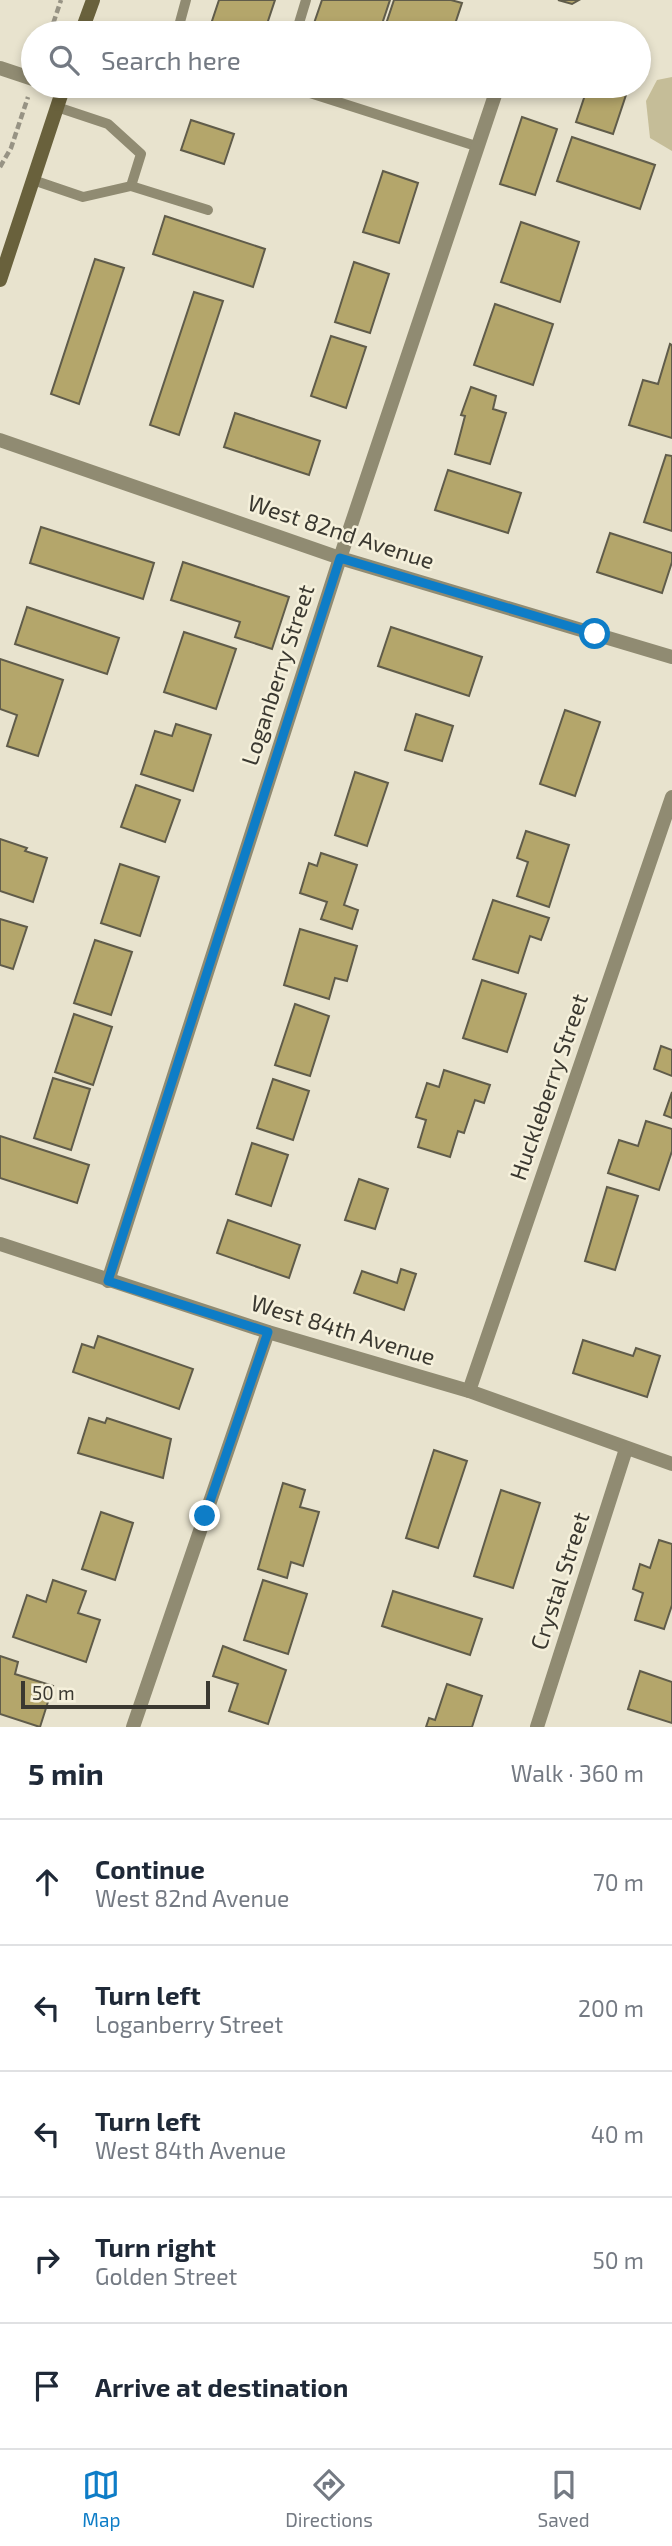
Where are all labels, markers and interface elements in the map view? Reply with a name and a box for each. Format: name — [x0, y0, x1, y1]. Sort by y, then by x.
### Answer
search box — [21, 21, 651, 98]
icon: search — [45, 41, 83, 79]
text: Search here — [101, 44, 241, 75]
street label: West 82nd Avenue — [245, 488, 438, 574]
street label: Loganberry Street — [235, 581, 320, 768]
route start — [579, 618, 610, 649]
street label: Huckleberry Street — [503, 990, 593, 1184]
street label: West 84th Avenue — [248, 1288, 439, 1370]
route end — [189, 1500, 220, 1531]
street label: Crystal Street — [524, 1508, 595, 1653]
scale bar — [21, 1678, 210, 1710]
text: 50 m — [32, 1681, 75, 1704]
text: 5 min — [28, 1755, 104, 1791]
text: Walk · 360 m — [511, 1759, 644, 1787]
text: Continue — [95, 1853, 205, 1884]
icon: ahead — [28, 1863, 66, 1901]
text: 70 m — [593, 1868, 644, 1896]
text: West 82nd Avenue — [95, 1884, 289, 1912]
text: Turn left — [95, 1979, 201, 2010]
icon: left — [28, 1989, 66, 2027]
text: 200 m — [578, 1994, 644, 2022]
text: Loganberry Street — [95, 2010, 283, 2038]
text: Turn left — [95, 2105, 201, 2136]
icon: left — [28, 2115, 66, 2153]
text: 40 m — [591, 2120, 644, 2148]
text: West 84th Avenue — [95, 2136, 286, 2164]
text: Turn right — [95, 2231, 216, 2262]
icon: right — [28, 2241, 66, 2279]
text: 50 m — [593, 2246, 644, 2274]
text: Golden Street — [95, 2262, 237, 2290]
icon: arrive — [28, 2367, 66, 2405]
text: Arrive at destination — [95, 2371, 348, 2402]
tab: Map — [82, 2466, 120, 2531]
tab: Directions — [285, 2466, 373, 2531]
tab: Saved — [537, 2466, 590, 2531]

